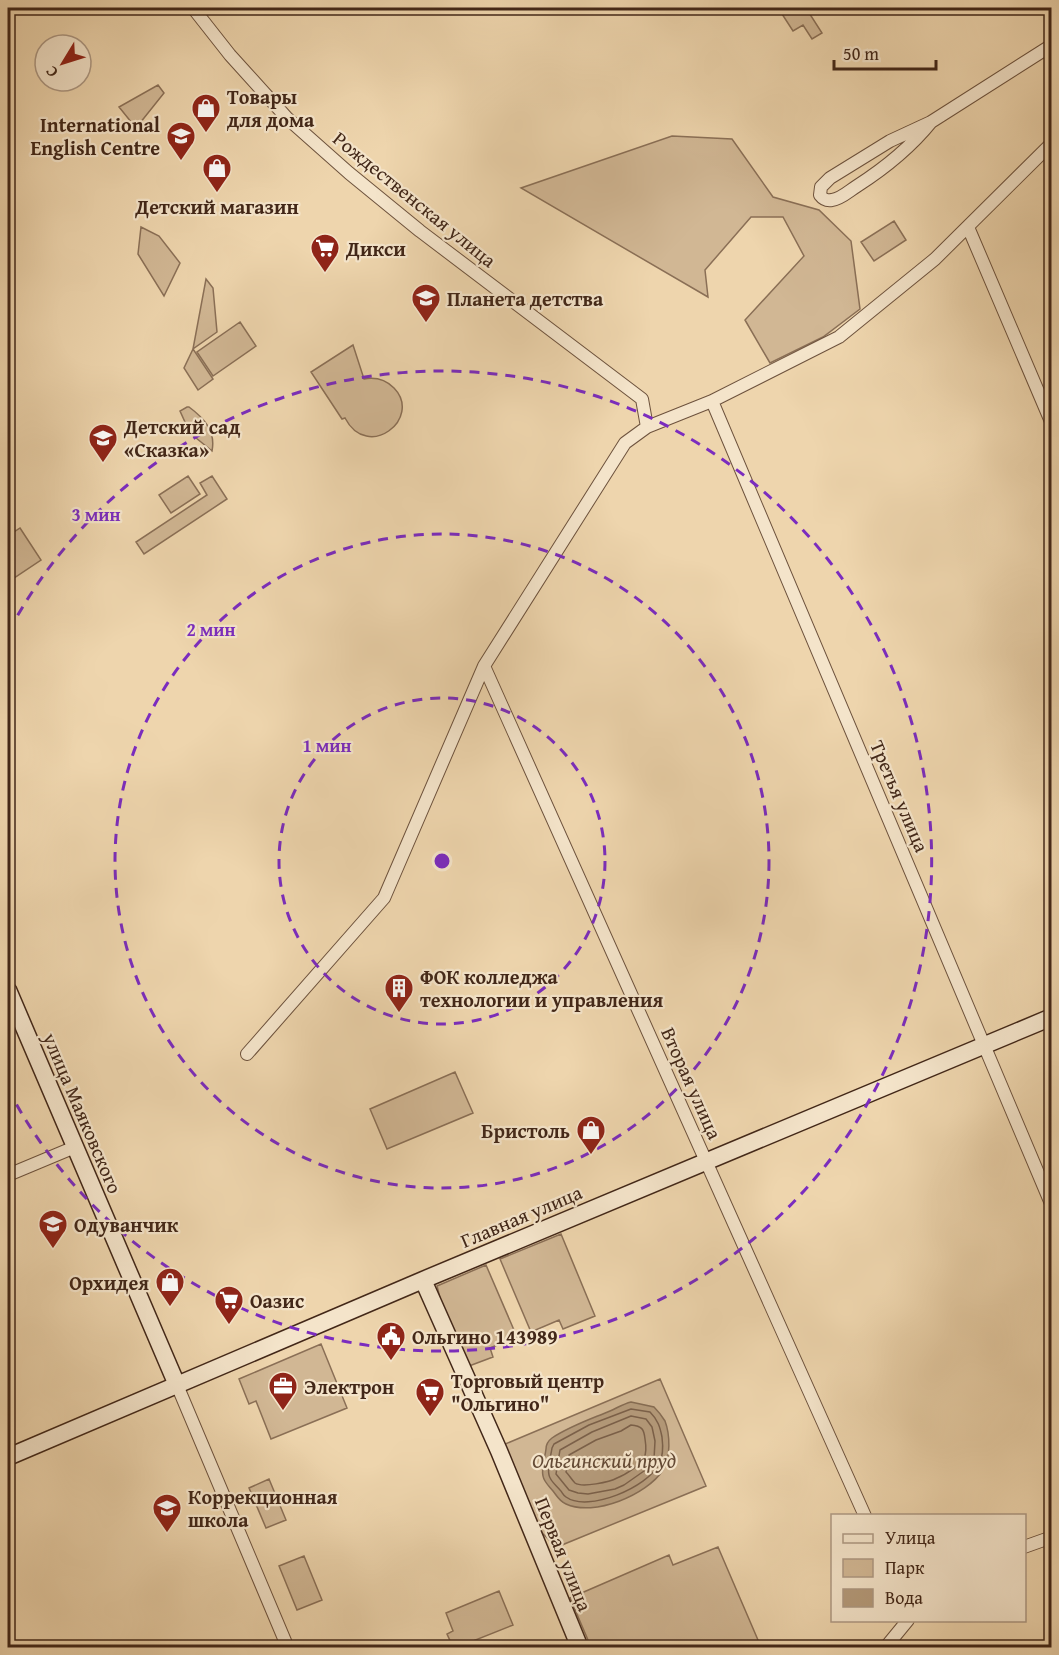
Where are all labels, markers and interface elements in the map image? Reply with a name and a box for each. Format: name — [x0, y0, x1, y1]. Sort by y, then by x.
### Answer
north arrow — [33, 33, 93, 93]
scale bar — [834, 33, 936, 71]
text: 50 m — [843, 40, 879, 67]
text: С — [39, 61, 63, 83]
place label: Товары для дома — [227, 82, 315, 134]
shop icon: Товары для дома — [190, 92, 222, 134]
place label: International English Centre — [30, 110, 160, 162]
school or university icon: International English Centre — [165, 120, 197, 162]
street label: Рождественская улица — [327, 124, 503, 274]
shop icon: Детский магазин — [201, 152, 233, 194]
place label: Детский магазин — [134, 192, 299, 221]
supermarket icon: Дикси — [309, 232, 341, 274]
place label: Дикси — [345, 234, 406, 263]
school or university icon: Планета детства — [410, 282, 442, 324]
place label: Планета детства — [447, 284, 604, 313]
place label: Детский сад «Сказка» — [123, 412, 240, 464]
school or university icon: Детский сад «Сказка» — [87, 422, 119, 464]
text: 3 мин — [71, 501, 121, 528]
text: 2 мин — [186, 616, 236, 643]
text: 1 мин — [302, 732, 352, 759]
street label: Третья улица — [863, 736, 937, 857]
centre of rings — [432, 851, 452, 871]
place label: ФОК колледжа технологии и управления — [420, 962, 664, 1014]
building icon: ФОК колледжа технологии и управления — [383, 972, 415, 1014]
street label: Вторая улица — [654, 1022, 730, 1144]
street label: улица Маяковского — [36, 1027, 130, 1198]
shop icon: Бристоль — [575, 1114, 607, 1156]
place label: Бристоль — [481, 1116, 570, 1145]
street label: Главная улица — [456, 1177, 587, 1255]
school or university icon: Одуванчик — [37, 1208, 69, 1250]
place label: Одуванчик — [74, 1210, 179, 1239]
shop icon: Орхидея — [154, 1266, 186, 1308]
place label: Орхидея — [69, 1268, 149, 1297]
supermarket icon: Оазис — [213, 1284, 245, 1326]
place label: Оазис — [250, 1286, 304, 1315]
public building icon: Ольгино 143989 — [375, 1320, 407, 1362]
place label: Ольгино 143989 — [412, 1322, 558, 1351]
place label: Торговый центр "Ольгино" — [451, 1366, 604, 1418]
office icon: Электрон — [267, 1370, 299, 1412]
place label: Электрон — [304, 1372, 394, 1401]
supermarket icon: Торговый центр "Ольгино" — [414, 1376, 446, 1418]
water label: Ольгинский пруд — [532, 1445, 676, 1476]
place label: Коррекционная школа — [188, 1482, 338, 1534]
school or university icon: Коррекционная школа — [151, 1492, 183, 1534]
street label: Первая улица — [528, 1493, 600, 1616]
legend — [831, 1514, 1026, 1622]
text: Улица — [885, 1524, 936, 1551]
text: Парк — [885, 1554, 925, 1581]
text: Вода — [885, 1584, 923, 1611]

